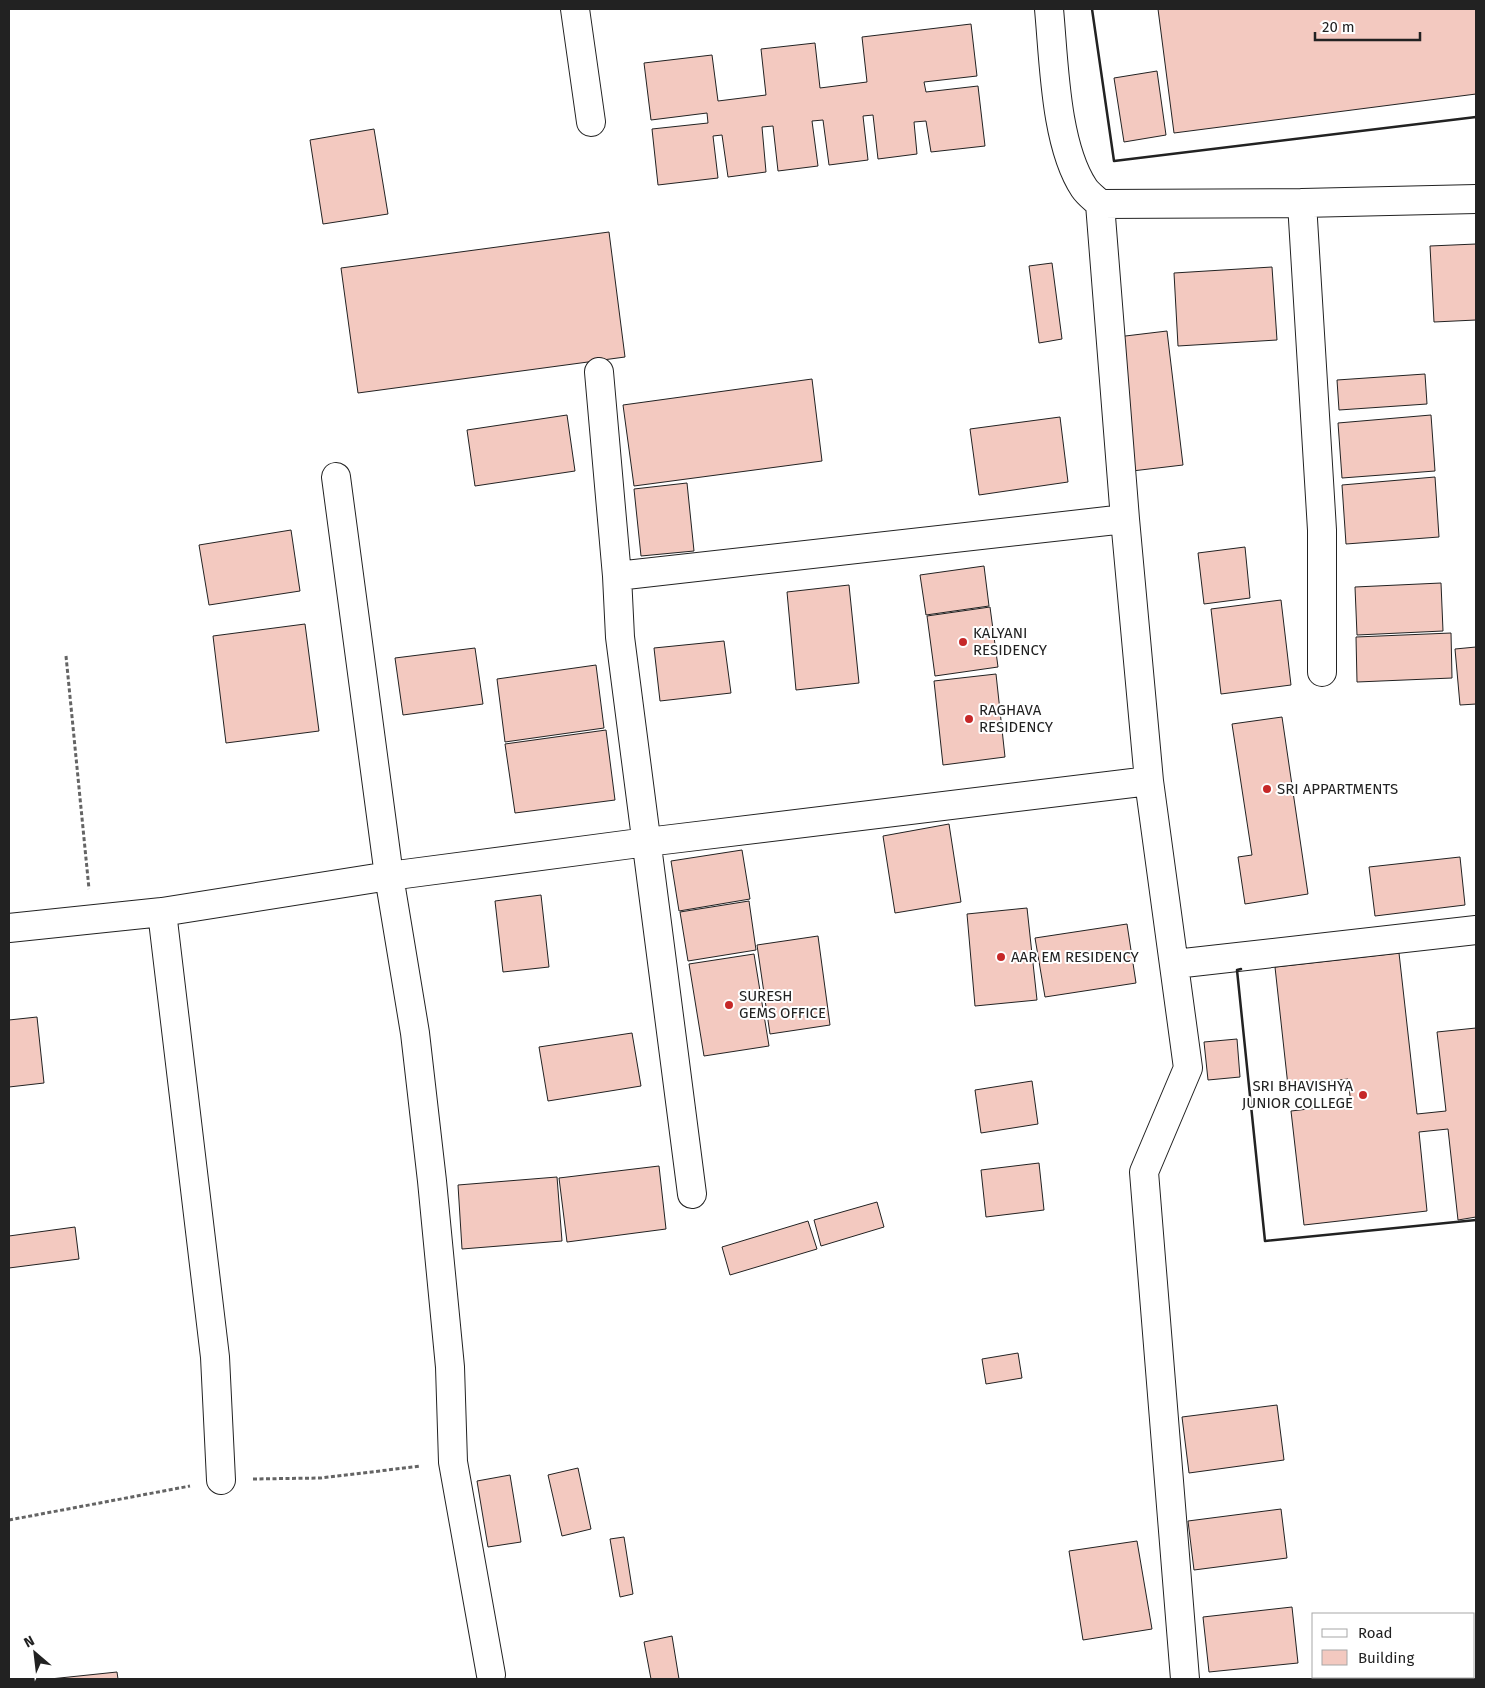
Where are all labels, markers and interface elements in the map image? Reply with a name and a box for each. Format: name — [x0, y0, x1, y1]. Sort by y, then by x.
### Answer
scale bar — [1315, 10, 1420, 42]
text: 20 m — [1322, 18, 1355, 36]
place label: KALYANI RESIDENCY — [973, 624, 1048, 659]
marker: KALYANI RESIDENCY — [957, 636, 969, 648]
place label: RAGHAVA RESIDENCY — [979, 701, 1054, 736]
marker: RAGHAVA RESIDENCY — [963, 713, 975, 725]
place label: SRI APPARTMENTS — [1277, 780, 1398, 798]
marker: SRI APPARTMENTS — [1261, 783, 1273, 795]
place label: AAR EM RESIDENCY — [1011, 948, 1140, 966]
marker: AAR EM RESIDENCY — [995, 951, 1007, 963]
place label: SURESH GEMS OFFICE — [739, 987, 826, 1022]
marker: SURESH GEMS OFFICE — [723, 999, 735, 1011]
place label: SRI BHAVISHYA JUNIOR COLLEGE — [1242, 1077, 1353, 1112]
marker: SRI BHAVISHYA JUNIOR COLLEGE — [1357, 1089, 1369, 1101]
legend — [1312, 1613, 1475, 1678]
text: Road — [1358, 1624, 1393, 1642]
north arrow — [10, 1628, 60, 1678]
text: N — [21, 1632, 37, 1652]
text: Building — [1358, 1649, 1414, 1667]

